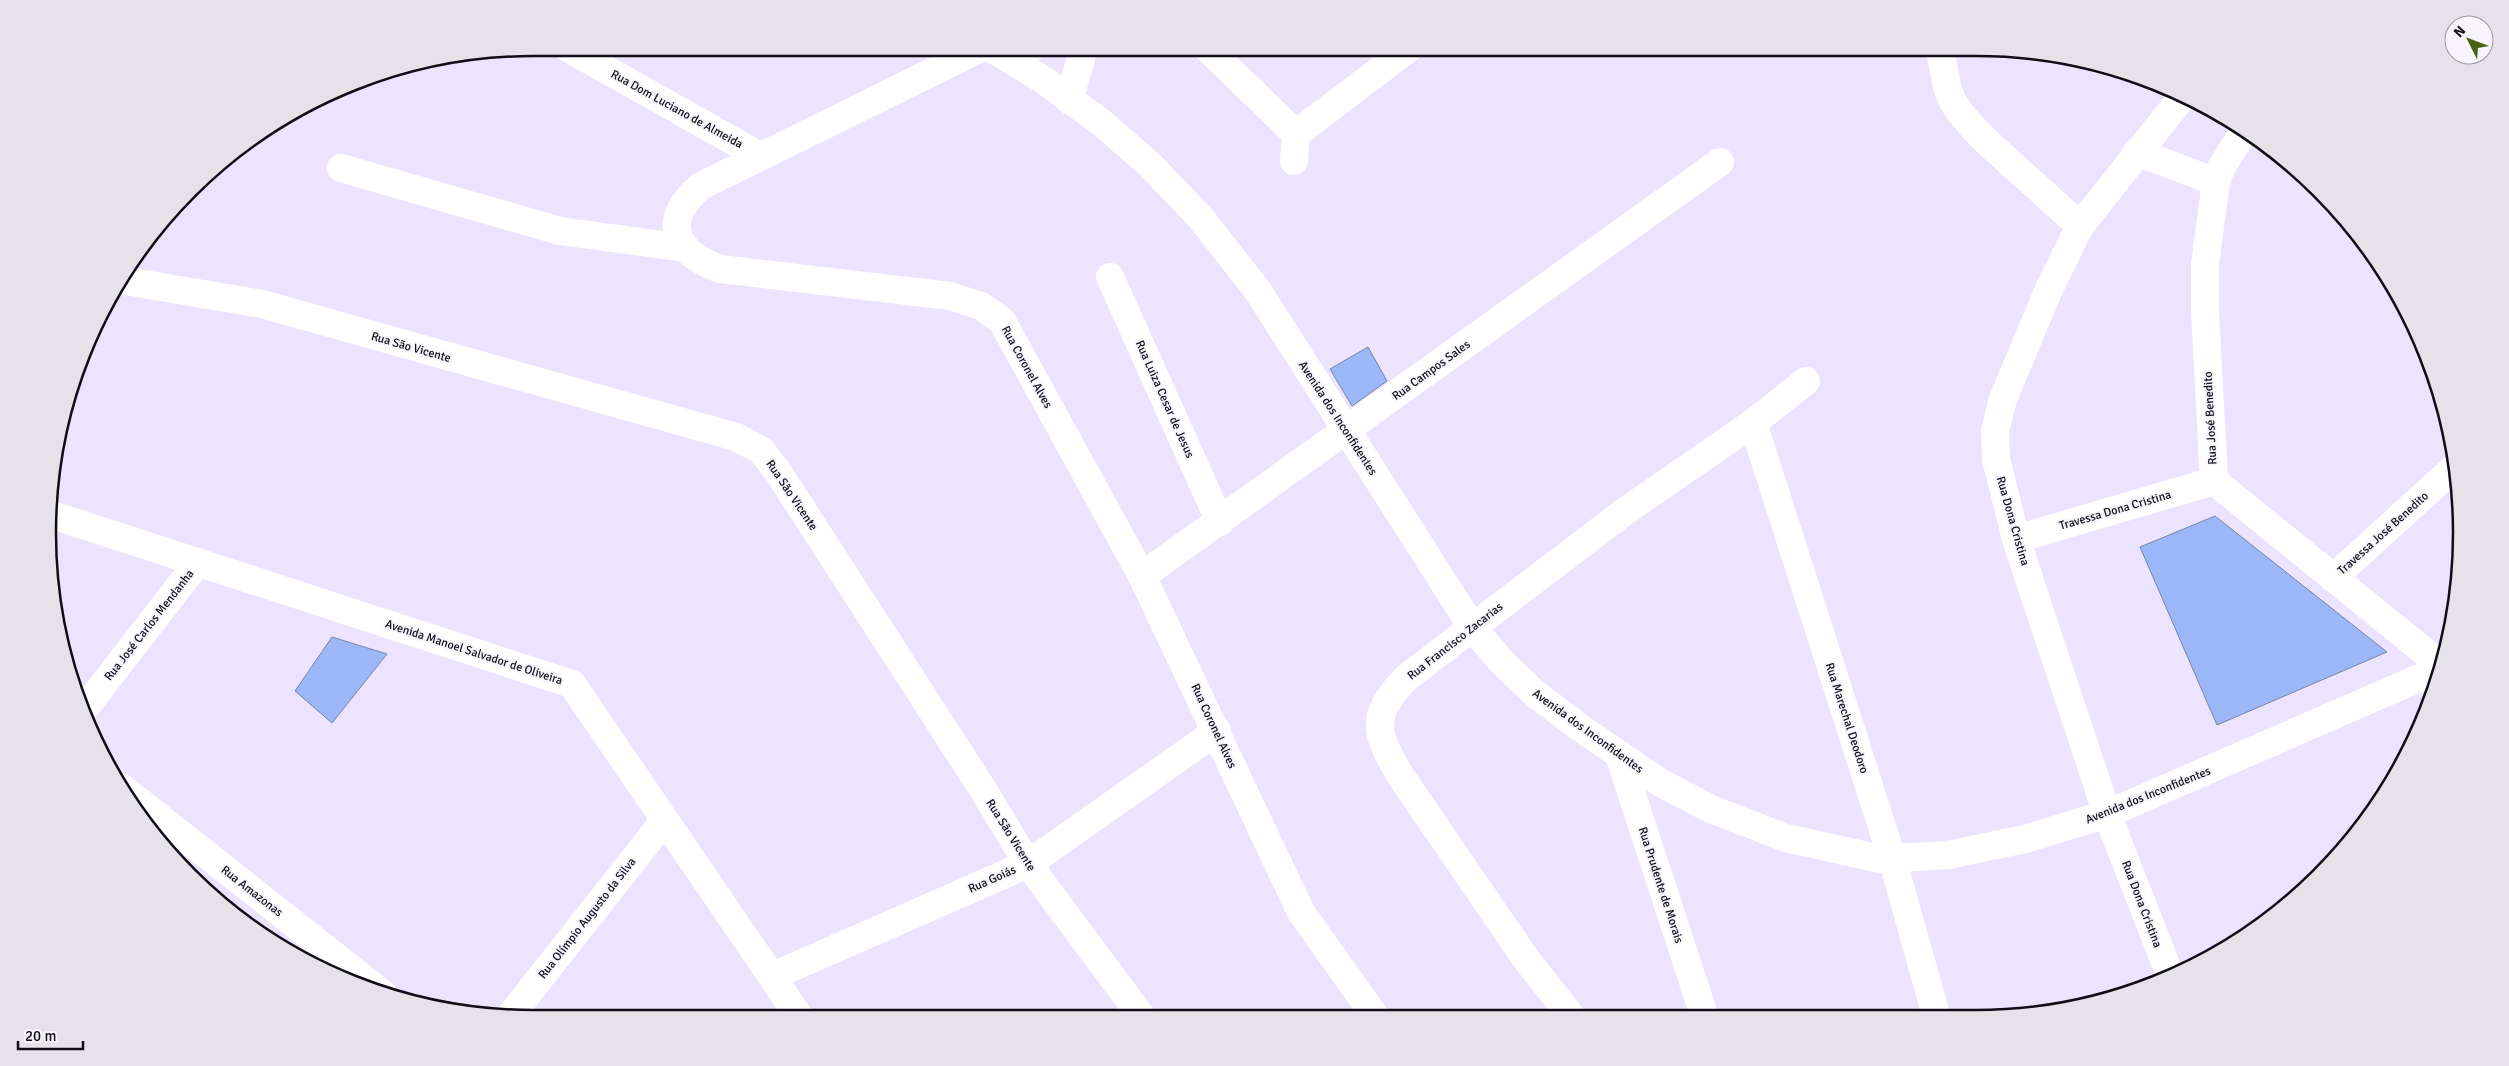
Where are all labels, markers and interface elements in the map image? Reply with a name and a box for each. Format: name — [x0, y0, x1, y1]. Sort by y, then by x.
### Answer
north arrow — [2444, 15, 2494, 65]
text: N — [2450, 22, 2469, 41]
street label: Rua Dom Luciano de Almeida — [608, 67, 745, 152]
street label: Rua Coronel Alves — [998, 323, 1055, 411]
street label: Rua São Vicente — [369, 329, 452, 366]
street label: Rua Campos Sales — [1389, 337, 1473, 404]
street label: Rua Luiza Cesar de Jesus — [1132, 338, 1197, 460]
street label: Avenida dos Inconfidentes — [1295, 358, 1380, 478]
street label: Rua José Benedito — [2201, 371, 2220, 465]
street label: Rua São Vicente — [762, 457, 821, 534]
street label: Rua Dona Cristina — [1993, 475, 2032, 567]
street label: Travessa Dona Cristina — [2057, 487, 2173, 534]
street label: Travessa José Benedito — [2335, 489, 2432, 578]
street label: Rua José Carlos Mendanha — [101, 567, 197, 684]
street label: Rua Francisco Zacarias — [1404, 599, 1506, 683]
street label: Avenida Manoel Salvador de Oliveira — [383, 617, 565, 688]
street label: Rua Marechal Deodoro — [1822, 661, 1872, 775]
street label: Rua Coronel Alves — [1187, 681, 1240, 771]
street label: Avenida dos Inconfidentes — [1529, 686, 1646, 777]
street label: Avenida dos Inconfidentes — [2083, 764, 2213, 827]
street label: Rua São Vicente — [982, 796, 1039, 874]
street label: Rua Prudente de Morais — [1635, 825, 1686, 945]
street label: Rua Olímpio Augusto da Silva — [535, 855, 639, 982]
street label: Rua Dona Cristina — [2118, 859, 2165, 950]
street label: Rua Goiás — [966, 862, 1018, 897]
street label: Rua Amazonas — [218, 863, 286, 920]
scale bar — [18, 1018, 82, 1050]
text: 20 m — [25, 1027, 56, 1045]

